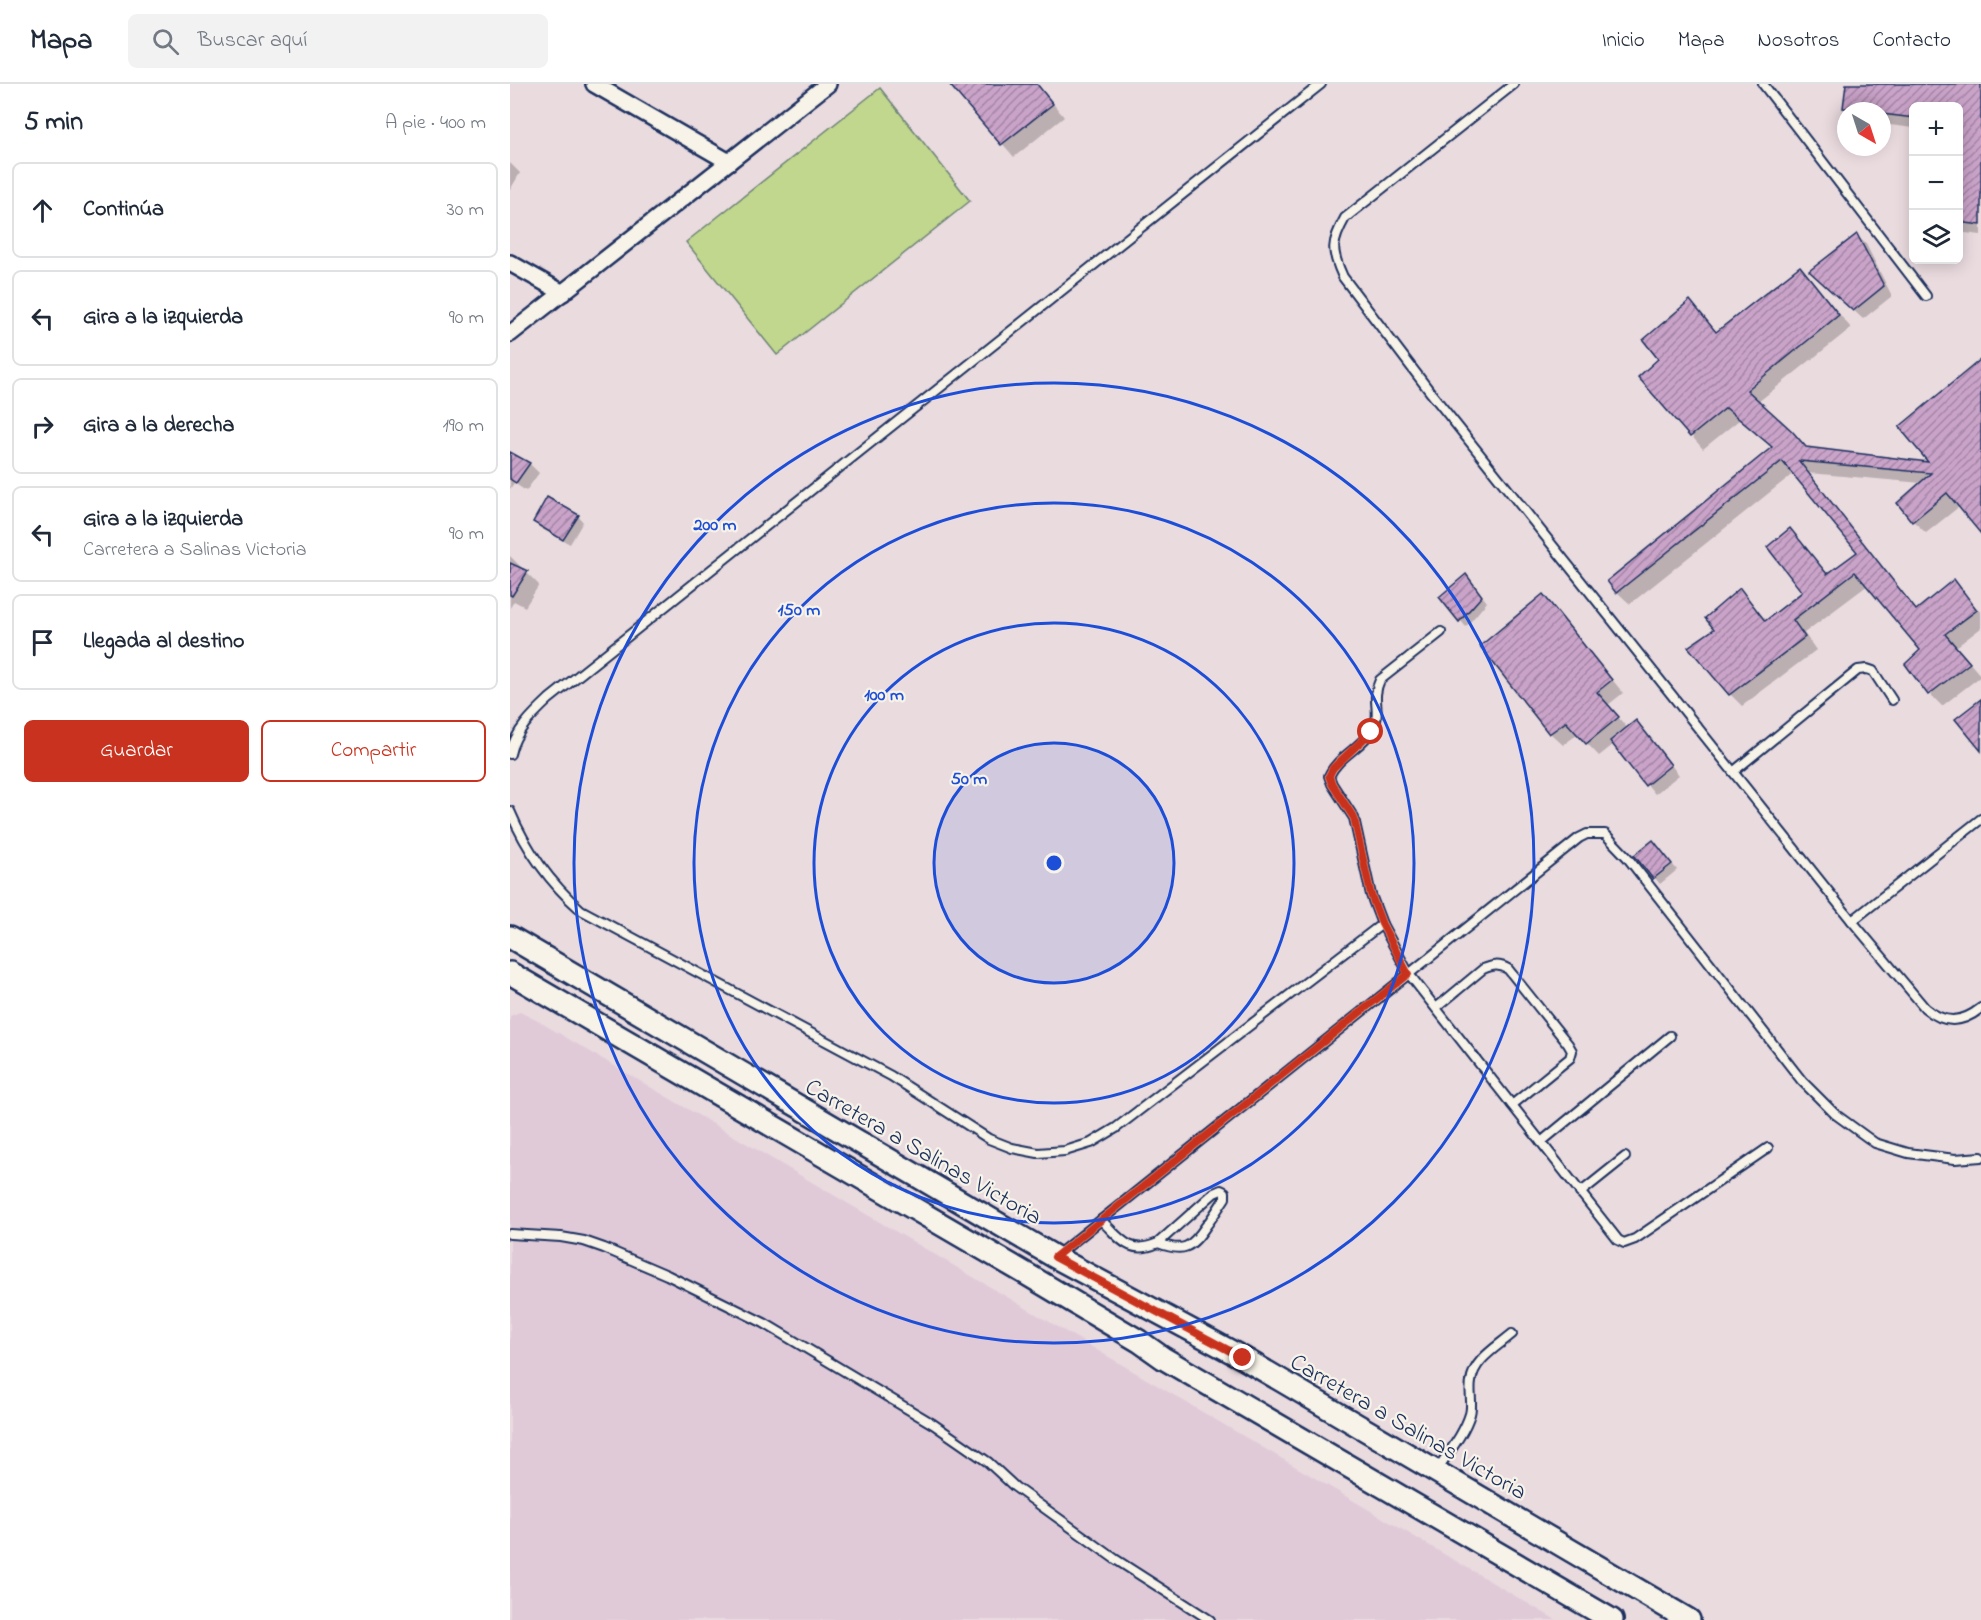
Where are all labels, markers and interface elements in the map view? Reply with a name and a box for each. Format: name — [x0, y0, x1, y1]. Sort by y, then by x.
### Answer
search box — [128, 14, 548, 68]
text: Mapa — [30, 21, 92, 62]
icon: search — [149, 25, 182, 58]
text: Buscar aquí — [197, 25, 307, 57]
text: Inicio — [1602, 26, 1645, 56]
text: Mapa — [1678, 26, 1725, 56]
text: Nosotros — [1758, 26, 1840, 56]
text: Contacto — [1873, 26, 1951, 56]
north arrow — [1837, 102, 1891, 156]
map controls — [1909, 102, 1963, 264]
button: + — [1909, 102, 1963, 156]
text: 5 min — [24, 104, 83, 142]
text: A pie · 400 m — [385, 109, 486, 138]
button: − — [1909, 156, 1963, 210]
icon: ahead — [26, 194, 59, 227]
text: Continúa — [83, 194, 164, 226]
text: 30 m — [447, 196, 484, 225]
button: layers — [1909, 210, 1963, 264]
icon: left — [26, 302, 59, 335]
text: Gira a la izquierda — [83, 302, 243, 334]
text: 90 m — [449, 304, 484, 333]
icon: right — [26, 410, 59, 443]
text: Gira a la derecha — [83, 410, 234, 442]
text: 190 m — [442, 412, 484, 441]
text: Gira a la izquierda — [83, 504, 243, 536]
text: 200 m — [693, 513, 737, 539]
icon: left — [26, 518, 59, 551]
text: 90 m — [449, 520, 484, 549]
text: Carretera a Salinas Victoria — [83, 536, 307, 565]
text: 150 m — [778, 598, 820, 624]
icon: arrive — [26, 626, 59, 659]
text: Llegada al destino — [83, 626, 244, 658]
text: 100 m — [864, 683, 904, 709]
route start — [1357, 718, 1383, 744]
button: Guardar — [24, 720, 249, 782]
button: Compartir — [261, 720, 486, 782]
text: 50 m — [951, 767, 987, 793]
centre of rings — [1044, 853, 1064, 873]
street label: Carretera a Salinas Victoria — [798, 1071, 1048, 1235]
route end — [1229, 1344, 1255, 1370]
street label: Carretera a Salinas Victoria — [1283, 1346, 1533, 1510]

